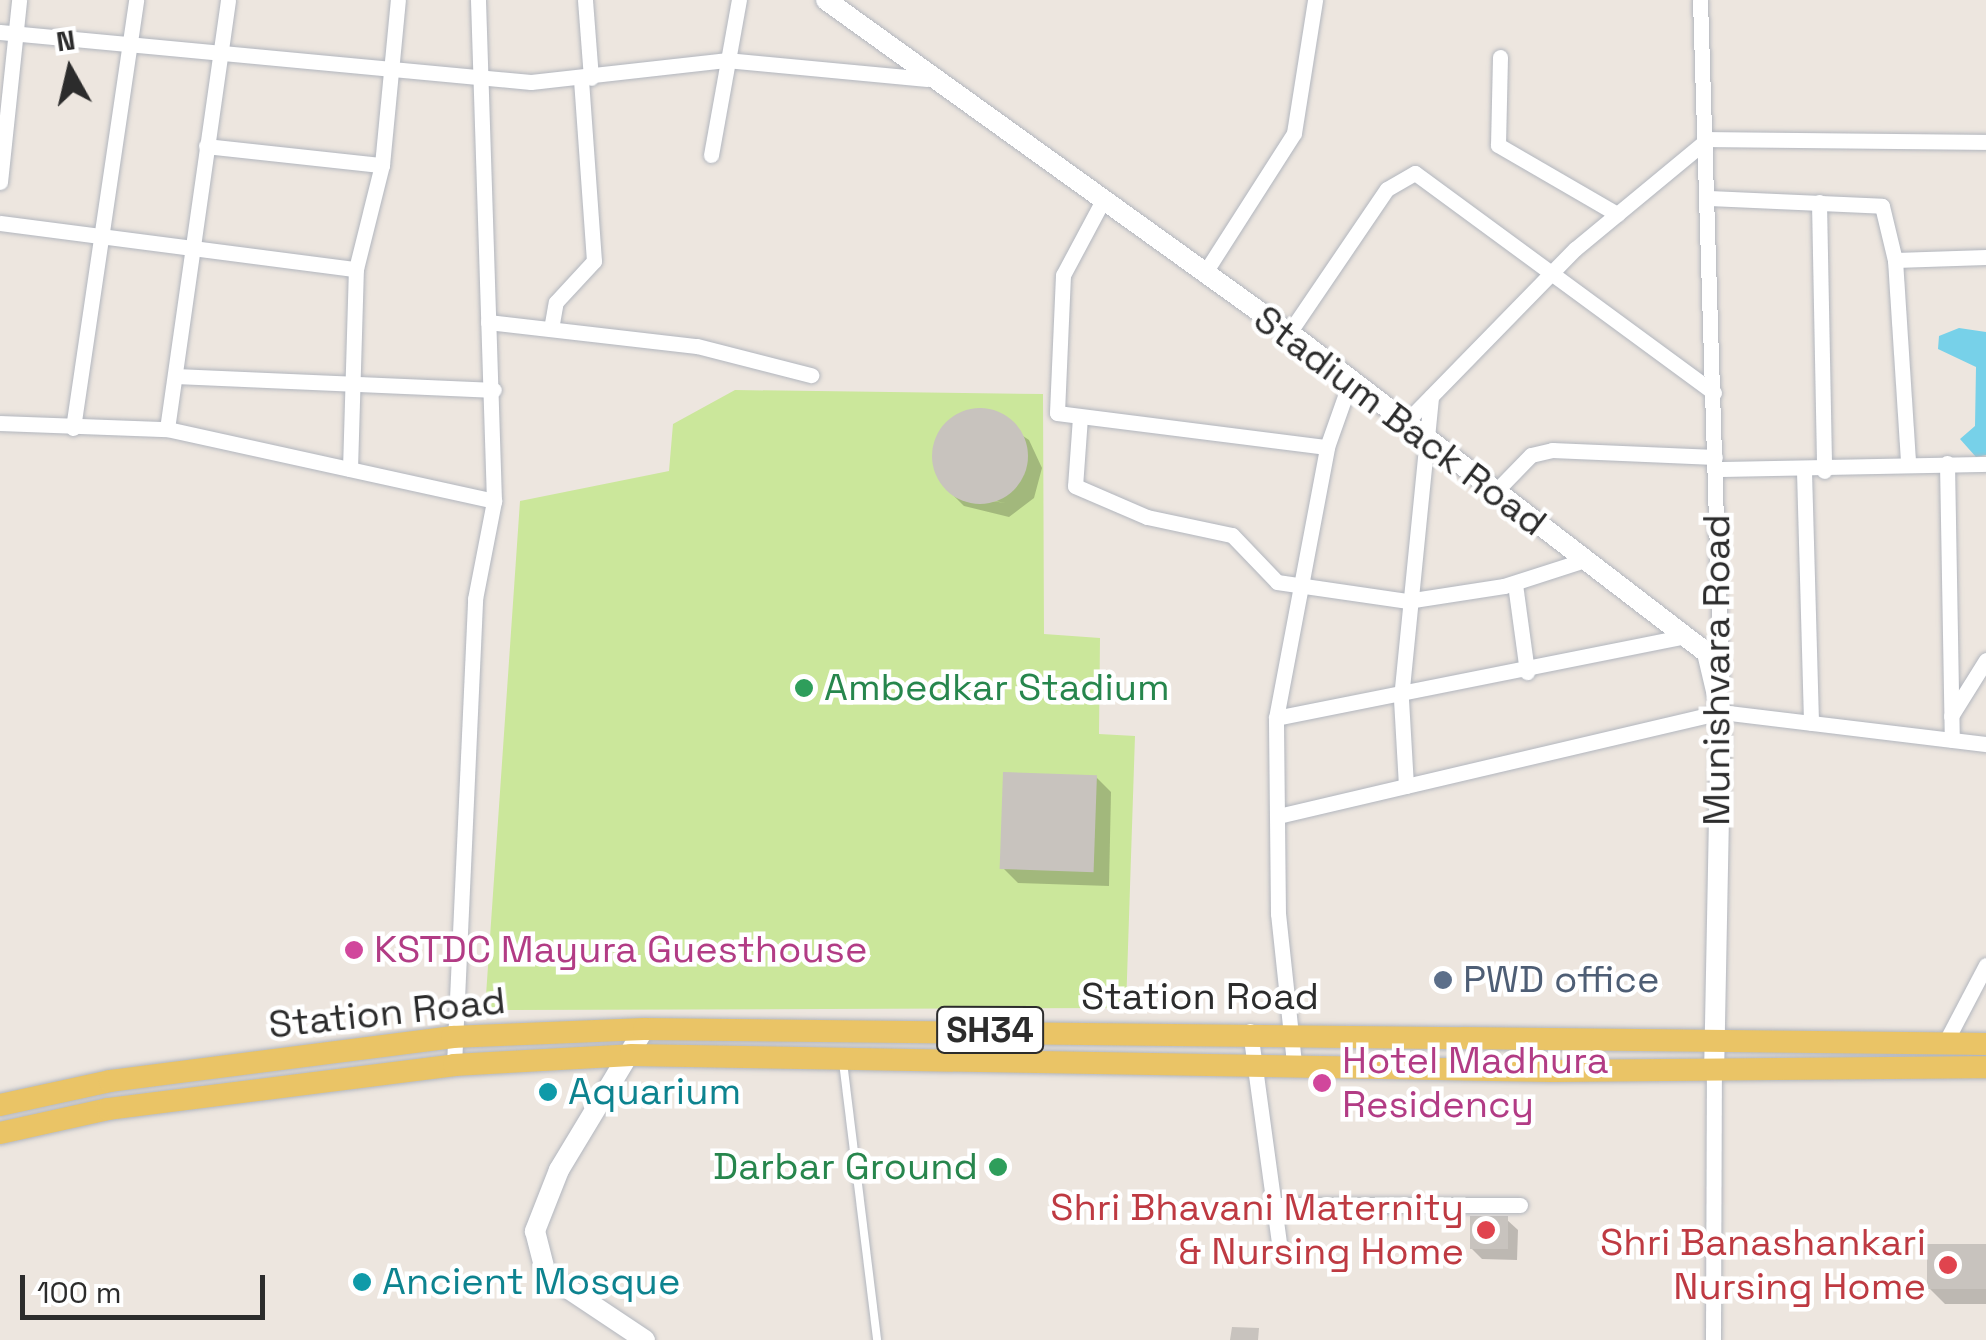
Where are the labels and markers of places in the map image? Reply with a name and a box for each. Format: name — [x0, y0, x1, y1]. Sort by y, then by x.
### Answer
place label: Ambedkar Stadium — [824, 665, 1170, 711]
marker: Ambedkar Stadium — [793, 677, 815, 699]
place label: KSTDC Mayura Guesthouse — [374, 927, 867, 973]
marker: KSTDC Mayura Guesthouse — [343, 939, 365, 961]
place label: PWD office — [1463, 957, 1659, 1003]
marker: PWD office — [1432, 969, 1454, 991]
place label: Hotel Madhura Residency — [1342, 1038, 1608, 1128]
place label: Aquarium — [568, 1069, 741, 1115]
marker: Hotel Madhura Residency — [1311, 1072, 1333, 1094]
marker: Aquarium — [537, 1081, 559, 1103]
place label: Darbar Ground — [713, 1144, 978, 1190]
marker: Darbar Ground — [987, 1156, 1009, 1178]
place label: Shri Bhavani Maternity & Nursing Home — [1050, 1185, 1464, 1274]
marker: Shri Bhavani Maternity & Nursing Home — [1473, 1217, 1499, 1243]
place label: Shri Banashankari Nursing Home — [1600, 1220, 1926, 1310]
marker: Shri Banashankari Nursing Home — [1935, 1252, 1961, 1278]
place label: Ancient Mosque — [382, 1259, 680, 1305]
marker: Ancient Mosque — [351, 1271, 373, 1293]

